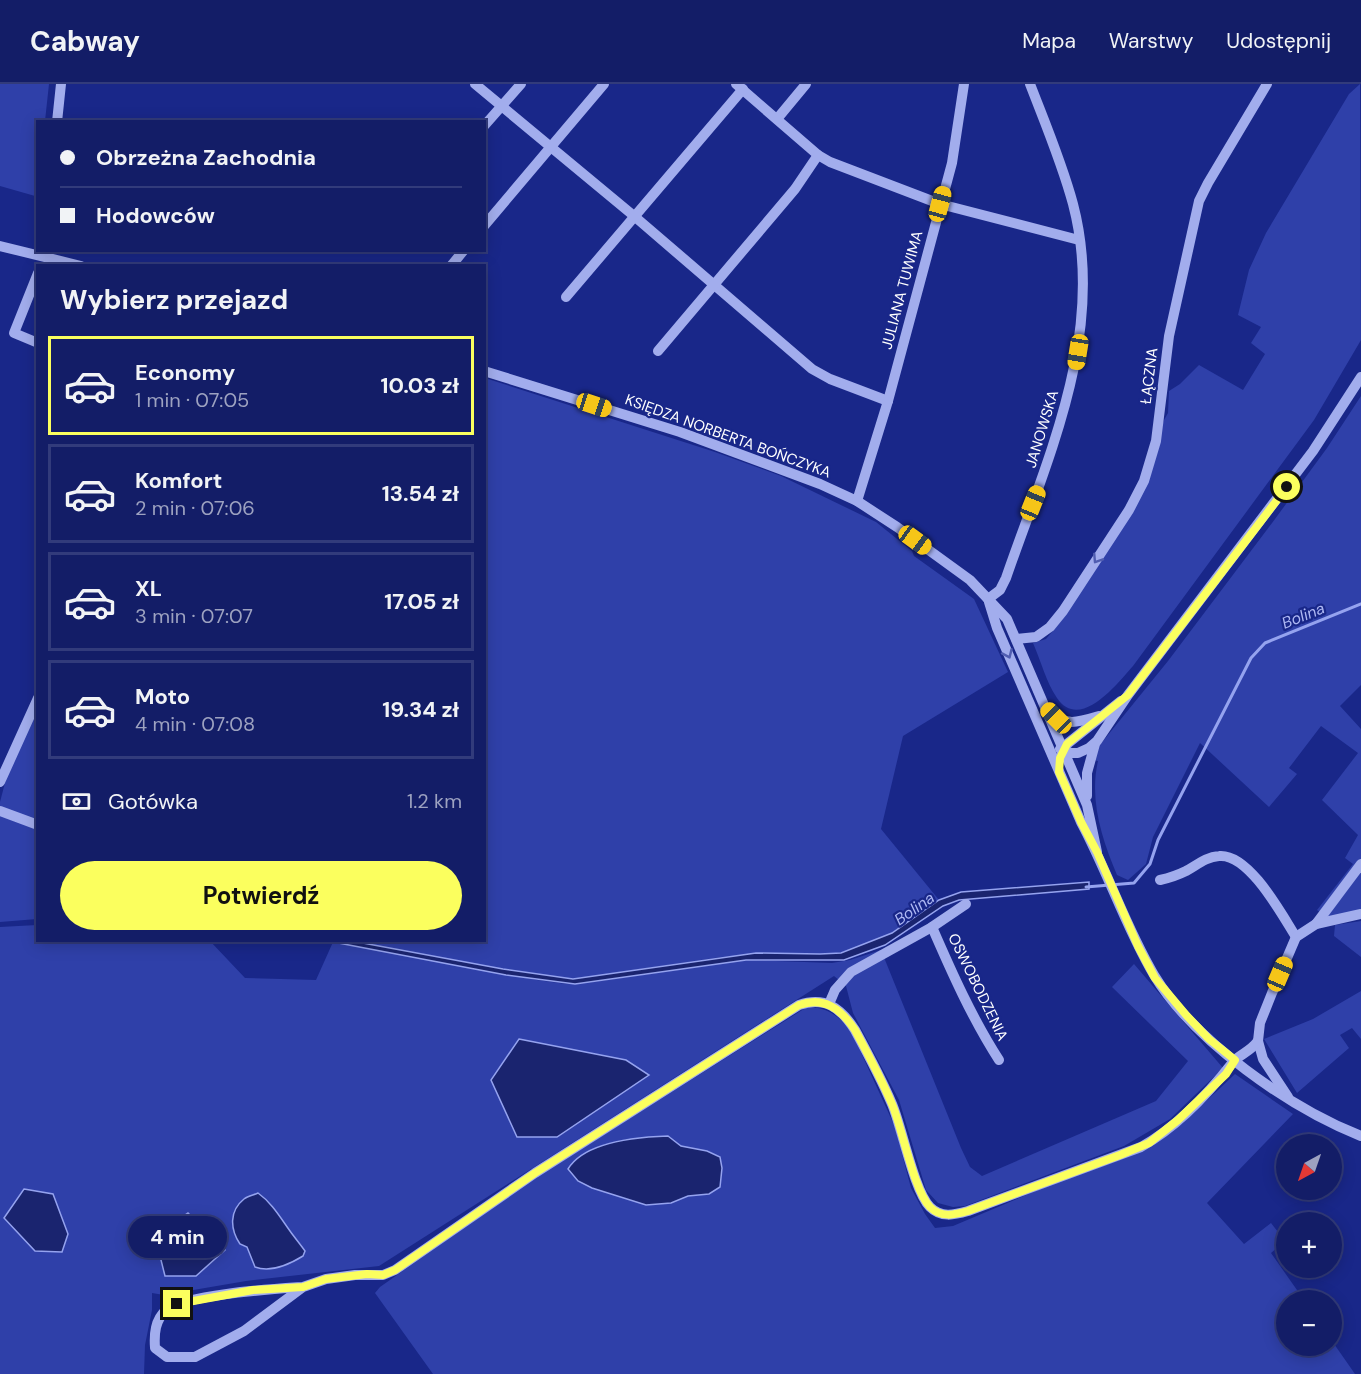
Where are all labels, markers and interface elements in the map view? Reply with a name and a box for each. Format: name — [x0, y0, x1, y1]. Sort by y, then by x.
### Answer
text: Cabway — [30, 23, 140, 60]
text: Mapa — [1022, 27, 1076, 55]
text: Warstwy — [1109, 27, 1193, 55]
text: Udostępnij — [1226, 27, 1331, 55]
text: Obrzeżna Zachodnia — [96, 143, 316, 172]
car — [927, 184, 953, 224]
text: Hodowców — [96, 201, 215, 230]
street label: JULIANA TUWIMA — [877, 229, 927, 351]
text: Wybierz przejazd — [60, 282, 288, 317]
car — [1066, 333, 1090, 371]
street label: ŁĄCZNA — [1136, 347, 1162, 405]
text: Economy — [135, 358, 235, 387]
icon: car — [63, 359, 117, 413]
text: 10.03 zł — [381, 371, 459, 400]
text: 1 min · 07:05 — [135, 387, 249, 413]
street label: JANOWSKA — [1021, 388, 1063, 470]
street label: KSIĘDZA NORBERTA BOŃCZYKA — [622, 389, 834, 483]
car — [574, 391, 614, 419]
text: Komfort — [135, 466, 222, 495]
icon: car — [63, 467, 117, 521]
route start — [1273, 473, 1300, 500]
text: 13.54 zł — [382, 479, 459, 508]
car — [1018, 483, 1048, 523]
text: 2 min · 07:06 — [135, 495, 255, 521]
car — [895, 522, 935, 558]
one-way arrow — [1093, 552, 1104, 563]
text: XL — [135, 574, 162, 603]
icon: car — [63, 575, 117, 629]
text: 17.05 zł — [384, 587, 459, 616]
water label: Bolina — [1279, 597, 1328, 634]
text: 3 min · 07:07 — [135, 603, 253, 629]
one-way arrow — [1001, 647, 1013, 658]
text: Moto — [135, 682, 190, 711]
icon: car — [63, 683, 117, 737]
text: 19.34 zł — [382, 695, 459, 724]
car — [1037, 699, 1075, 737]
text: 4 min · 07:08 — [135, 711, 255, 737]
icon: cash — [60, 785, 93, 818]
text: Gotówka — [108, 787, 198, 816]
text: 1.2 km — [407, 788, 462, 814]
button: Potwierdź — [60, 861, 462, 930]
water label: Bolina — [890, 887, 939, 930]
street label: OSWOBODZENIA — [943, 930, 1013, 1044]
car — [1265, 954, 1295, 994]
north arrow — [1276, 1134, 1342, 1200]
map controls — [1276, 1134, 1342, 1356]
button: + — [1276, 1212, 1342, 1278]
callout: 4 min — [128, 1217, 226, 1259]
text: 4 min — [150, 1224, 205, 1250]
route end — [163, 1290, 190, 1317]
button: − — [1276, 1290, 1342, 1356]

